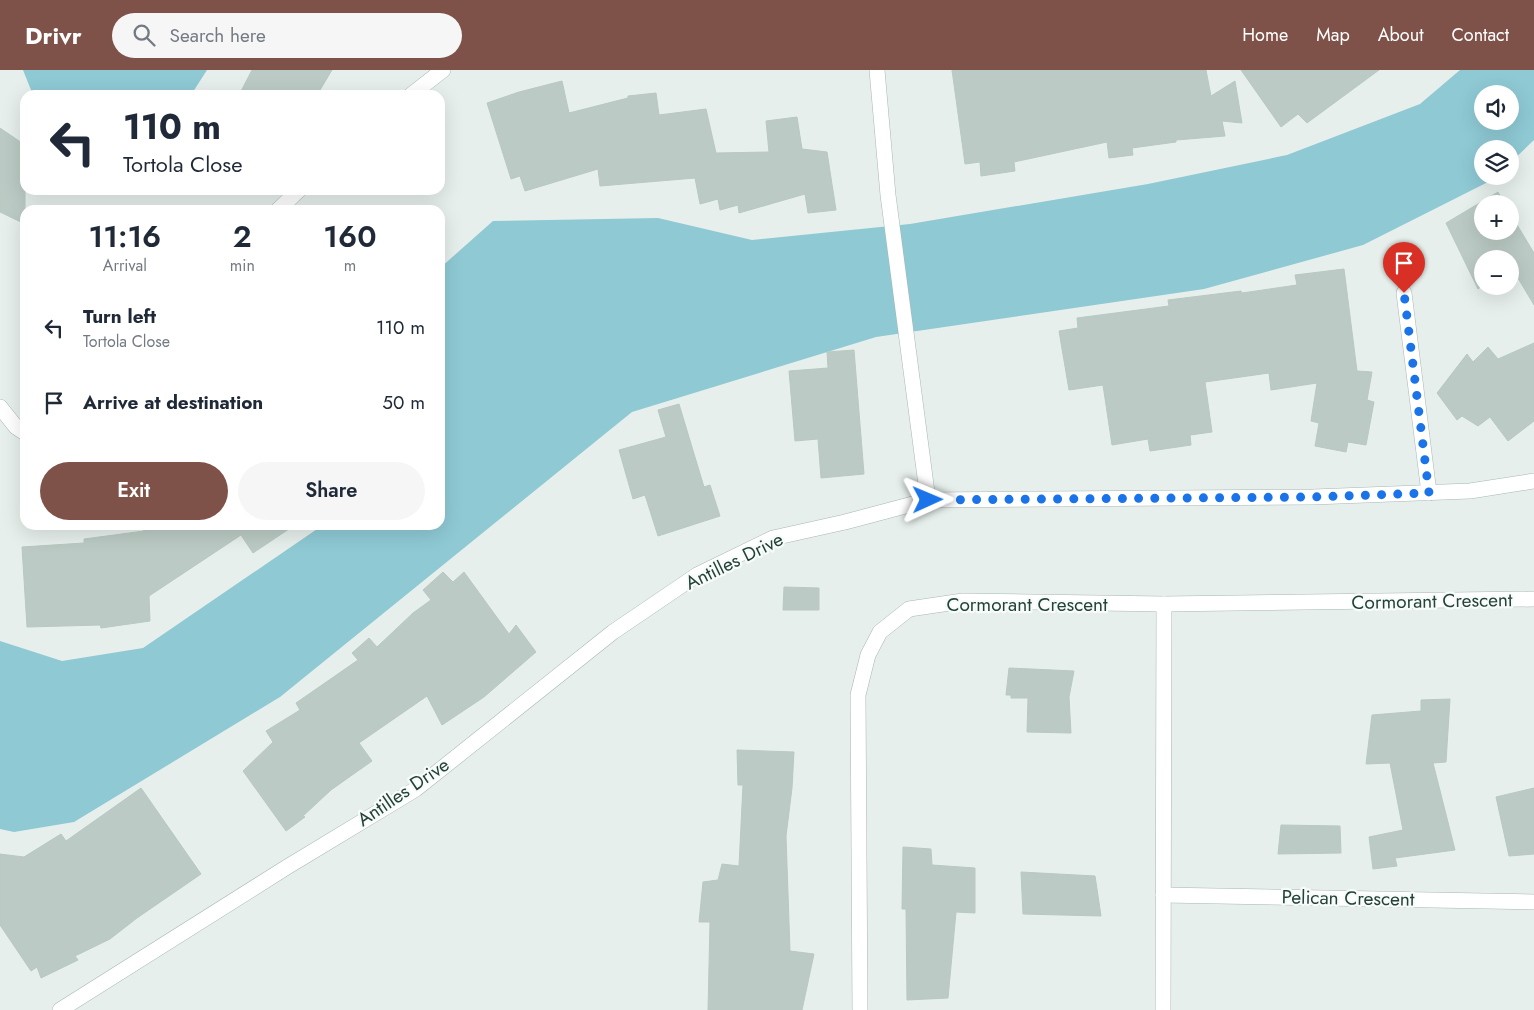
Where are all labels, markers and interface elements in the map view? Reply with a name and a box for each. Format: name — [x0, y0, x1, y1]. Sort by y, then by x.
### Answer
search box — [112, 13, 462, 58]
text: Drivr — [25, 18, 82, 53]
icon: search — [130, 21, 158, 49]
text: Search here — [170, 22, 266, 49]
text: Home — [1242, 22, 1288, 48]
text: Map — [1316, 22, 1350, 48]
text: About — [1378, 22, 1423, 48]
text: Contact — [1451, 22, 1509, 48]
map controls — [1474, 85, 1519, 295]
button: sound — [1474, 85, 1519, 130]
text: 110 m — [123, 102, 221, 152]
icon: left — [40, 110, 105, 175]
button: layers — [1474, 140, 1519, 185]
text: Tortola Close — [123, 148, 242, 180]
button: + — [1474, 195, 1519, 240]
text: 11:16 — [88, 215, 161, 258]
text: 2 — [233, 215, 252, 258]
text: 160 — [323, 215, 377, 258]
pin — [1383, 242, 1425, 293]
icon: arrive — [1390, 249, 1418, 277]
button: − — [1474, 250, 1519, 295]
text: Arrival — [103, 254, 147, 277]
text: min — [230, 254, 255, 277]
text: m — [344, 254, 356, 277]
text: Turn left — [83, 303, 156, 330]
icon: left — [40, 314, 68, 342]
text: 110 m — [376, 314, 425, 341]
text: Tortola Close — [83, 330, 170, 353]
icon: arrive — [40, 389, 68, 417]
text: Arrive at destination — [83, 389, 263, 416]
text: 50 m — [382, 389, 425, 416]
button: Exit — [40, 462, 228, 520]
button: Share — [238, 462, 425, 520]
position arrow — [901, 473, 953, 525]
street label: Antilles Drive — [680, 526, 788, 596]
street label: Cormorant Crescent — [1351, 586, 1513, 616]
street label: Cormorant Crescent — [946, 591, 1108, 618]
street label: Antilles Drive — [351, 751, 455, 833]
street label: Pelican Crescent — [1281, 883, 1415, 913]

